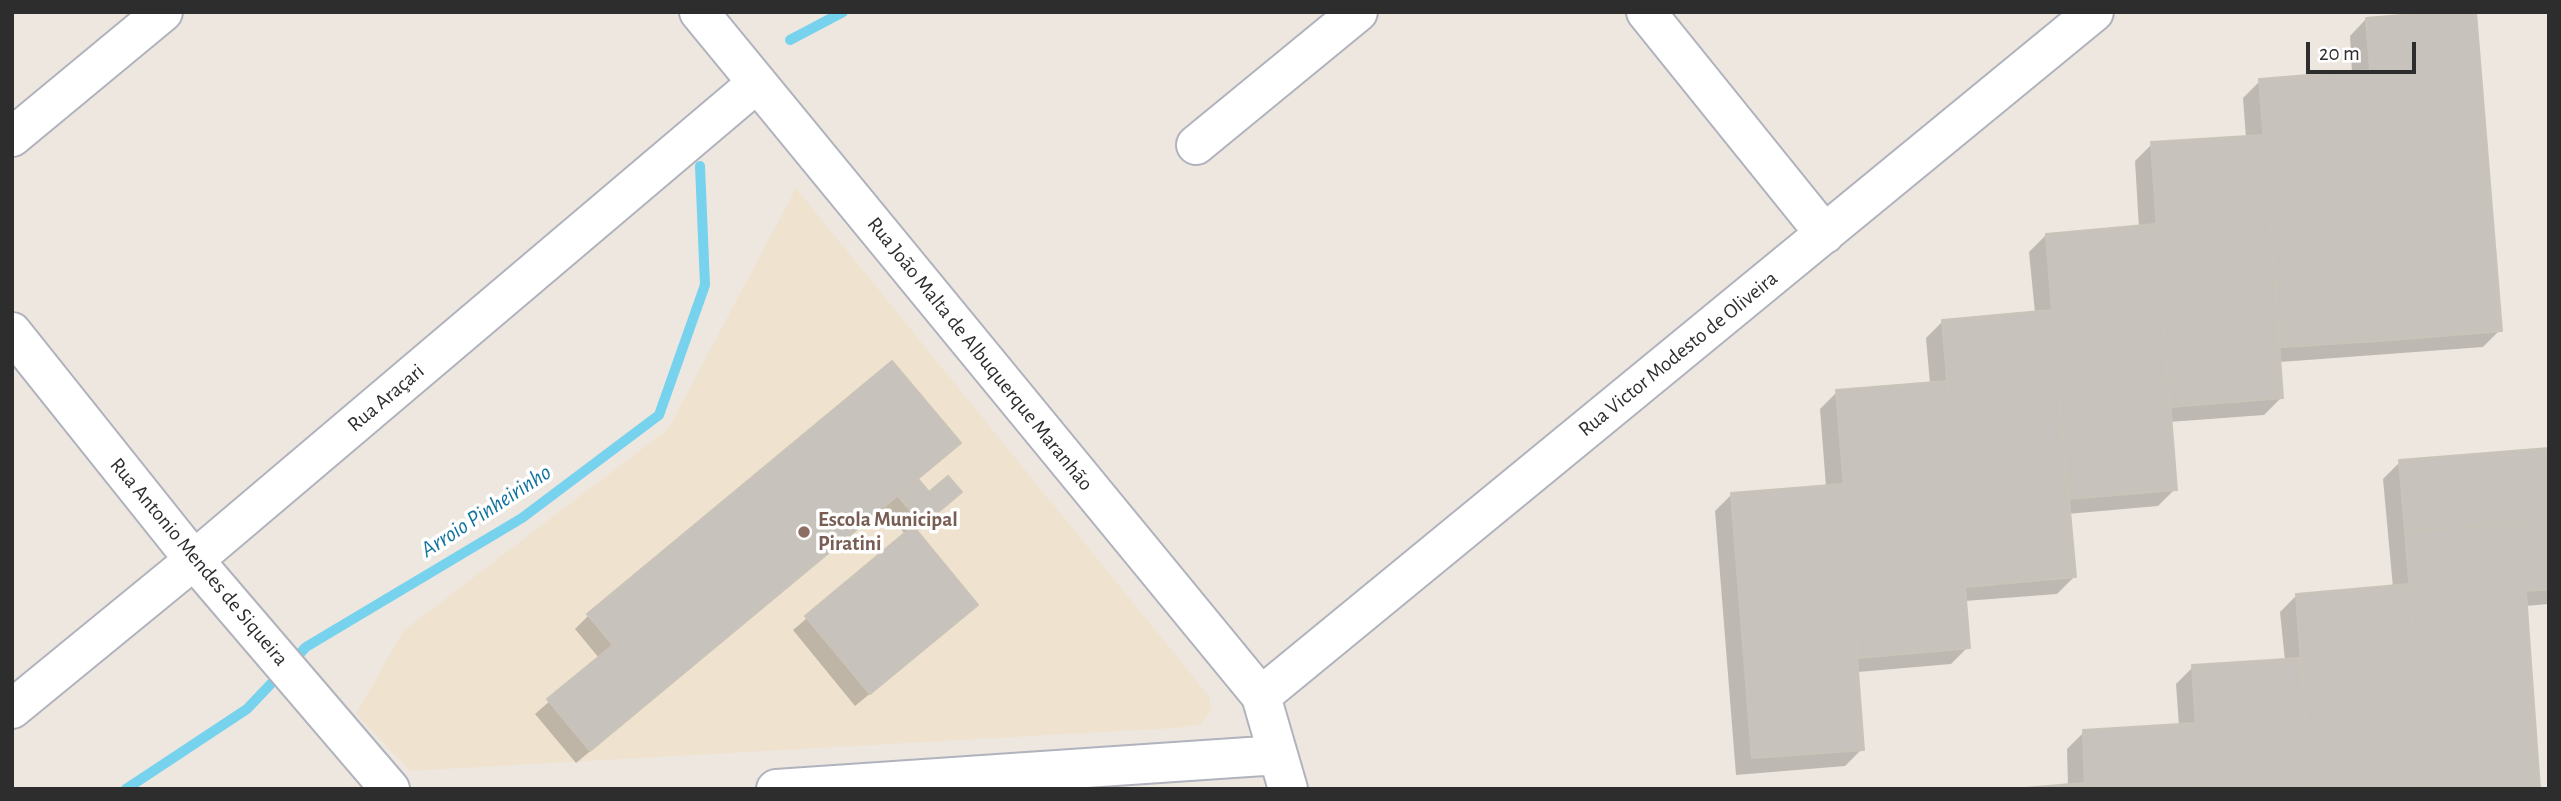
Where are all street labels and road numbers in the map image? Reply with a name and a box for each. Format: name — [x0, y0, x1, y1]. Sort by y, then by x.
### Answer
street label: Rua João Malta de Albuquerque Maranhão — [862, 212, 1098, 496]
street label: Rua Victor Modesto de Oliveira — [1573, 266, 1783, 442]
street label: Rua Araçari — [342, 359, 430, 437]
street label: Rua Antonio Mendes de Siqueira — [105, 453, 293, 671]

